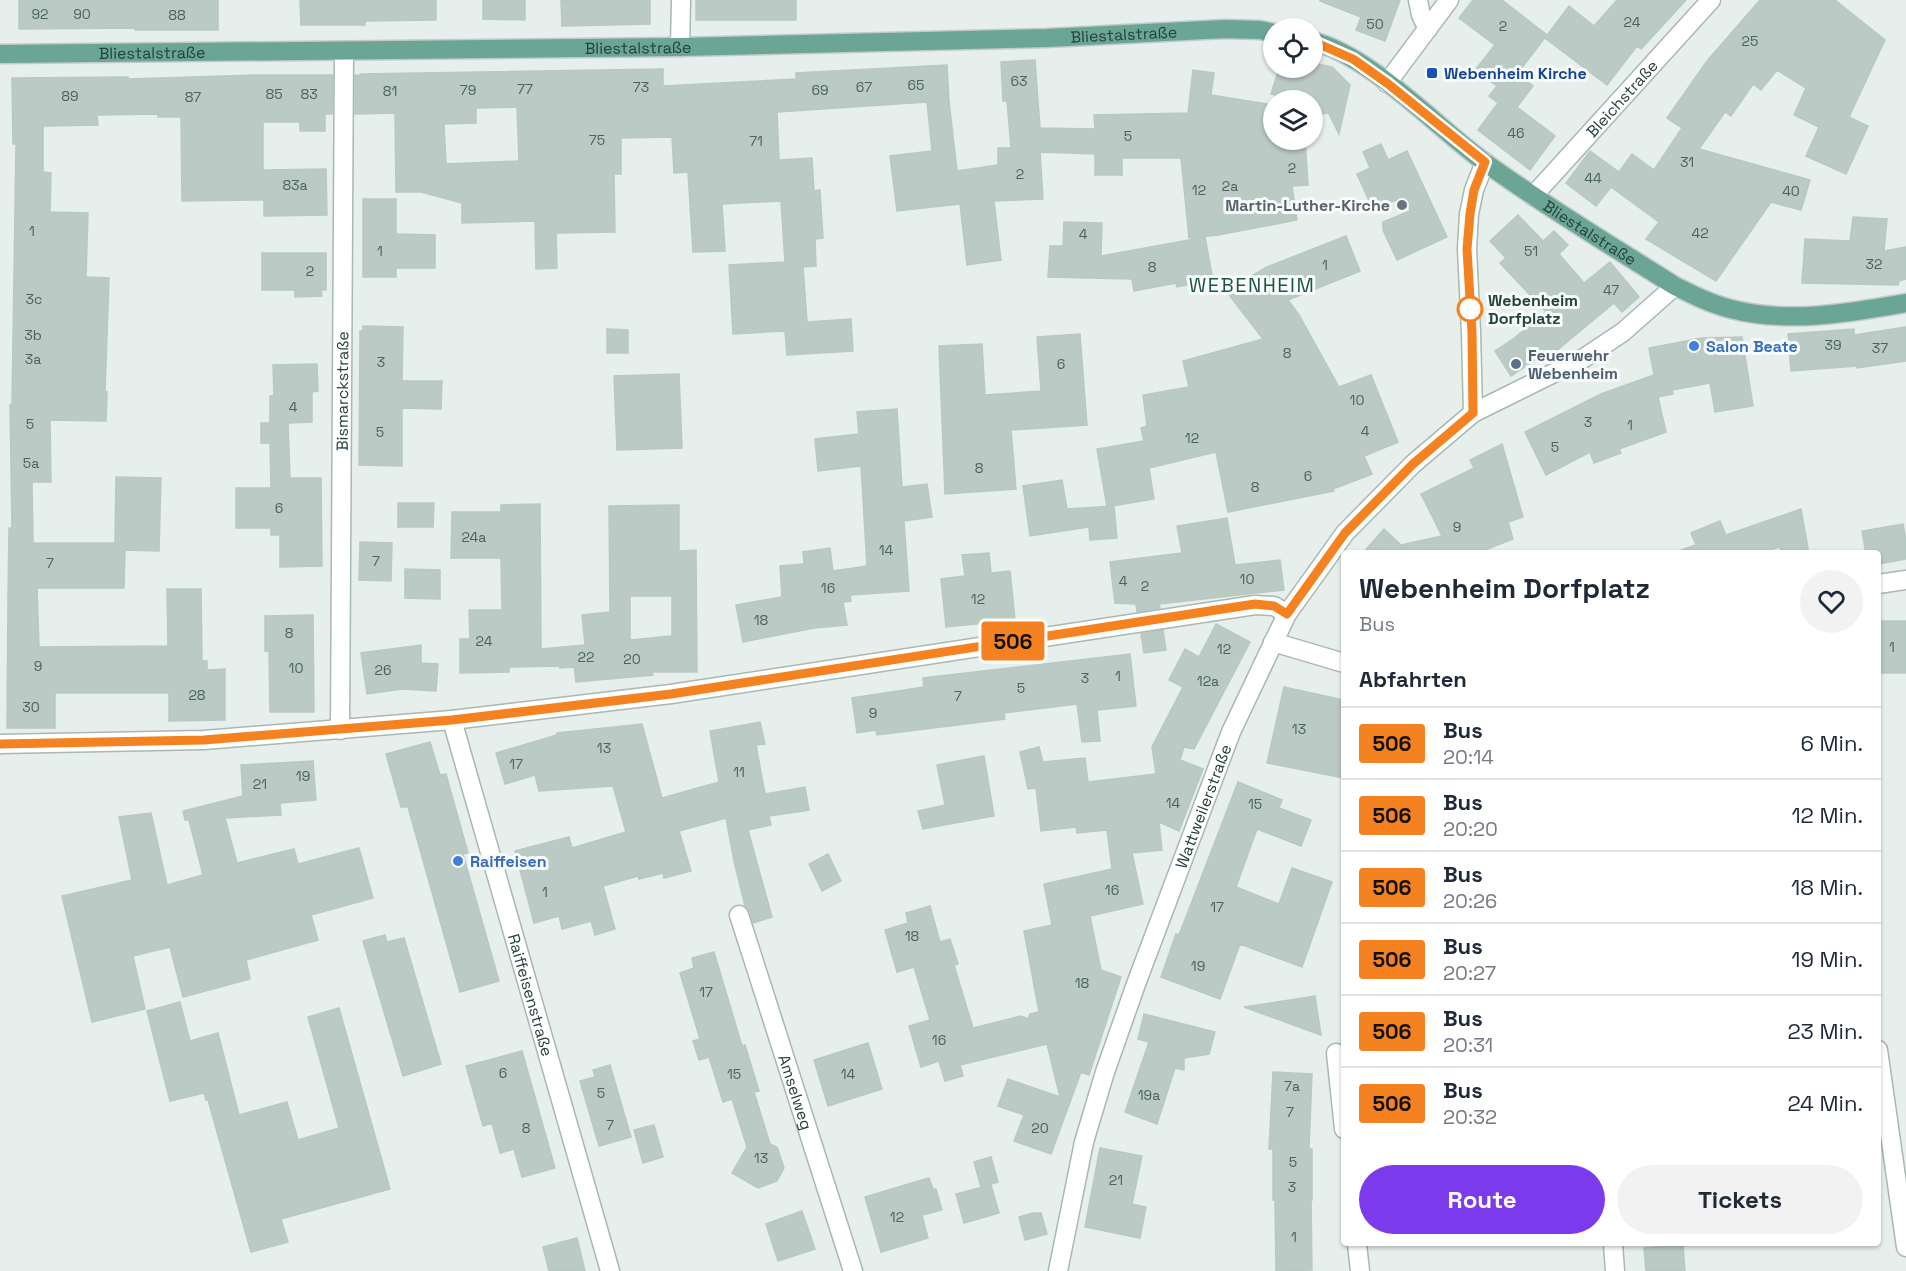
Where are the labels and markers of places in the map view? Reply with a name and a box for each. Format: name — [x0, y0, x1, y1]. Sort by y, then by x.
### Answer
place label: Webenheim Kirche — [1444, 63, 1587, 84]
marker: Webenheim Kirche — [1425, 66, 1439, 80]
place label: Martin-Luther-Kirche — [1225, 195, 1390, 216]
marker: Martin-Luther-Kirche — [1395, 198, 1409, 212]
place label: Webenheim Dorfplatz — [1488, 290, 1578, 329]
marker: Webenheim Dorfplatz — [1457, 296, 1483, 322]
place label: Salon Beate — [1706, 336, 1798, 357]
marker: Salon Beate — [1687, 339, 1701, 353]
place label: Feuerwehr Webenheim — [1528, 345, 1618, 384]
marker: Feuerwehr Webenheim — [1509, 357, 1523, 371]
place label: Raiffeisen — [470, 851, 547, 872]
marker: Raiffeisen — [451, 854, 465, 868]

